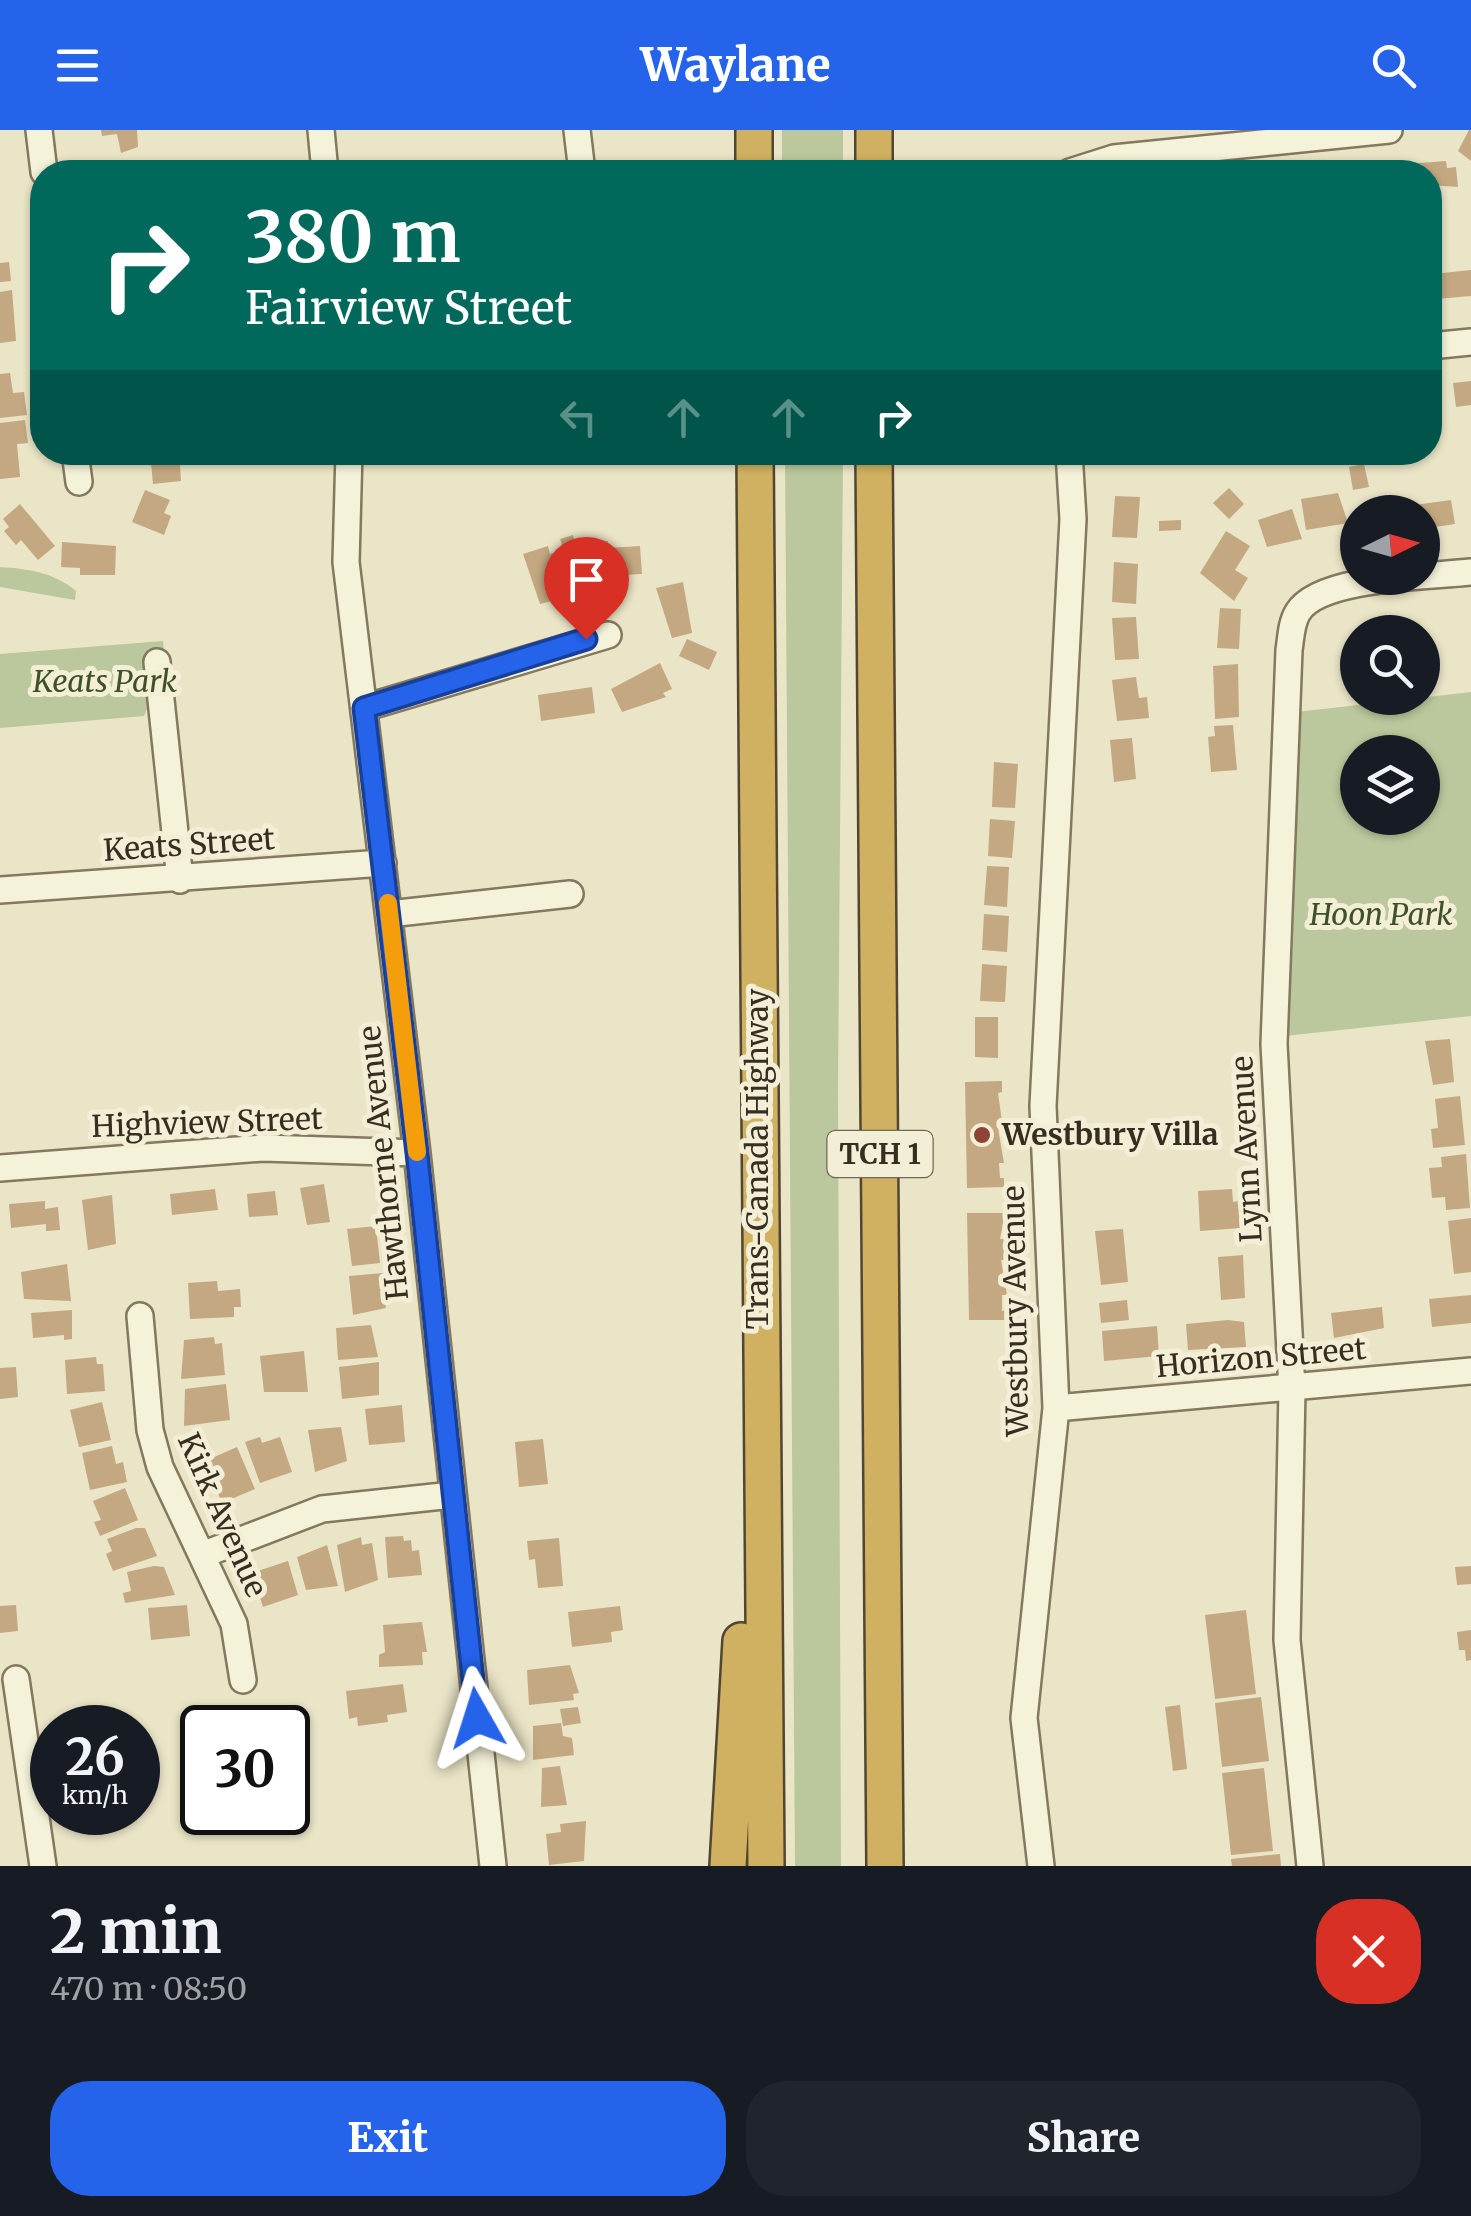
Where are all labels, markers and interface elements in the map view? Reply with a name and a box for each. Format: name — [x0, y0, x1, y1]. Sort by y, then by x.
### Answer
text: Waylane — [640, 37, 831, 93]
icon: menu — [50, 38, 105, 93]
icon: search — [1366, 38, 1421, 93]
text: 380 m — [245, 193, 461, 281]
icon: right — [80, 200, 210, 330]
text: Fairview Street — [245, 280, 572, 336]
icon: left — [551, 390, 606, 445]
icon: ahead — [656, 390, 711, 445]
icon: ahead — [761, 390, 816, 445]
icon: right — [866, 390, 921, 445]
north arrow — [1340, 495, 1440, 595]
map controls — [1340, 495, 1440, 835]
pin — [544, 537, 629, 640]
icon: arrive — [559, 552, 614, 607]
button: search — [1340, 615, 1440, 715]
park label: Keats Park — [32, 662, 178, 700]
button: layers — [1340, 735, 1440, 835]
street label: Keats Street — [102, 819, 276, 869]
park label: Hoon Park — [1308, 895, 1453, 933]
street label: Trans-Canada Highway — [738, 988, 776, 1329]
street label: Hawthorne Avenue — [350, 1024, 416, 1302]
street label: Lynn Avenue — [1222, 1055, 1270, 1243]
street label: Highview Street — [91, 1099, 323, 1145]
place label: Westbury Villa — [1001, 1115, 1219, 1153]
marker: Westbury Villa — [971, 1124, 993, 1146]
road number: TCH 1 — [828, 1131, 932, 1177]
street label: Westbury Avenue — [994, 1185, 1036, 1438]
street label: Horizon Street — [1154, 1329, 1368, 1385]
street label: Kirk Avenue — [170, 1427, 276, 1602]
position arrow — [425, 1666, 529, 1770]
speed limit sign: 30 — [180, 1705, 310, 1835]
text: 26 — [65, 1726, 125, 1789]
text: km/h — [62, 1779, 128, 1811]
text: 2 min — [50, 1894, 222, 1969]
button: close — [1316, 1899, 1421, 2004]
text: 470 m · 08:50 — [50, 1969, 247, 2009]
button: Exit — [50, 2081, 726, 2196]
button: Share — [746, 2081, 1421, 2196]

